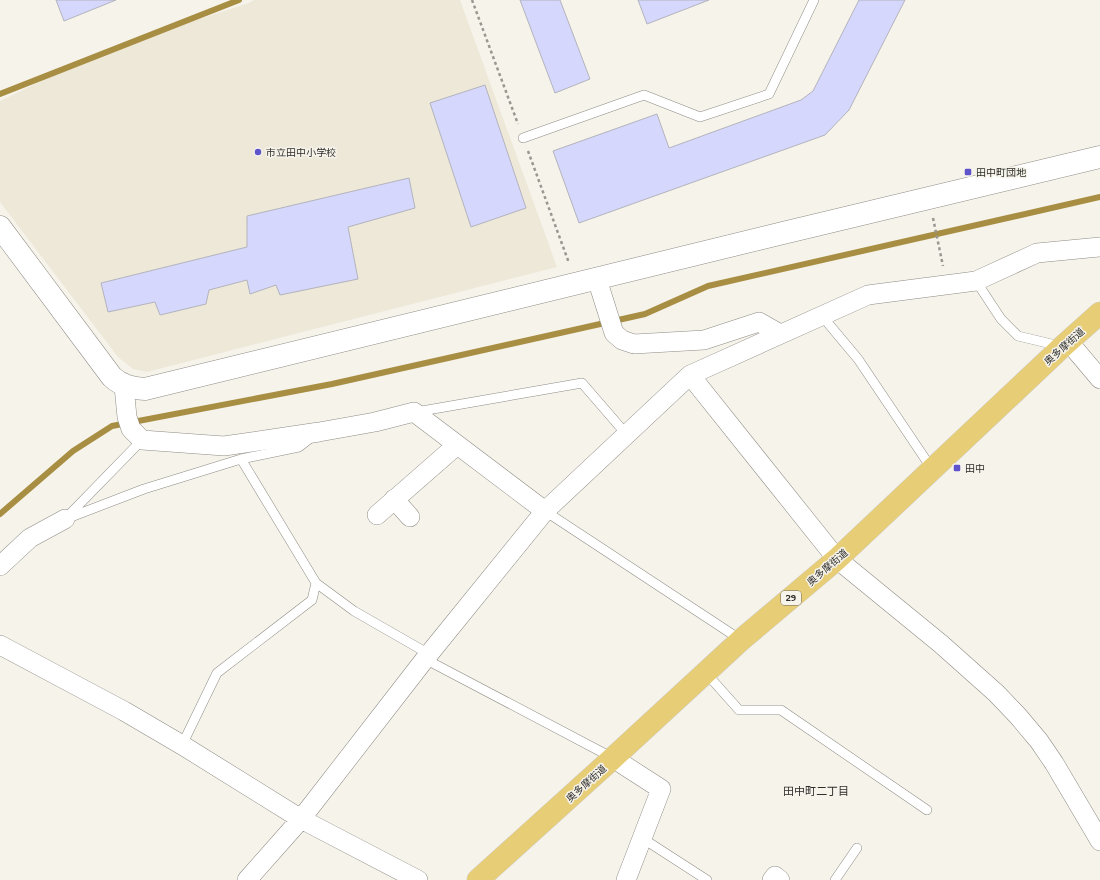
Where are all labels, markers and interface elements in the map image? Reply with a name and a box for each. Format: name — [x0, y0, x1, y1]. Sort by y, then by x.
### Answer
marker: 市立田中小学校 — [253, 147, 263, 157]
place label: 市立田中小学校 — [266, 147, 336, 159]
marker: 田中町団地 — [963, 167, 973, 177]
place label: 田中町団地 — [976, 167, 1027, 179]
street label: 奥多摩街道 — [1042, 326, 1087, 368]
marker: 田中 — [952, 463, 962, 473]
place label: 田中 — [965, 463, 985, 475]
street label: 奥多摩街道 — [805, 547, 850, 589]
road number: 29 — [781, 591, 801, 605]
street label: 奥多摩街道 — [564, 763, 609, 805]
district label: 田中町二丁目 — [783, 785, 849, 798]

